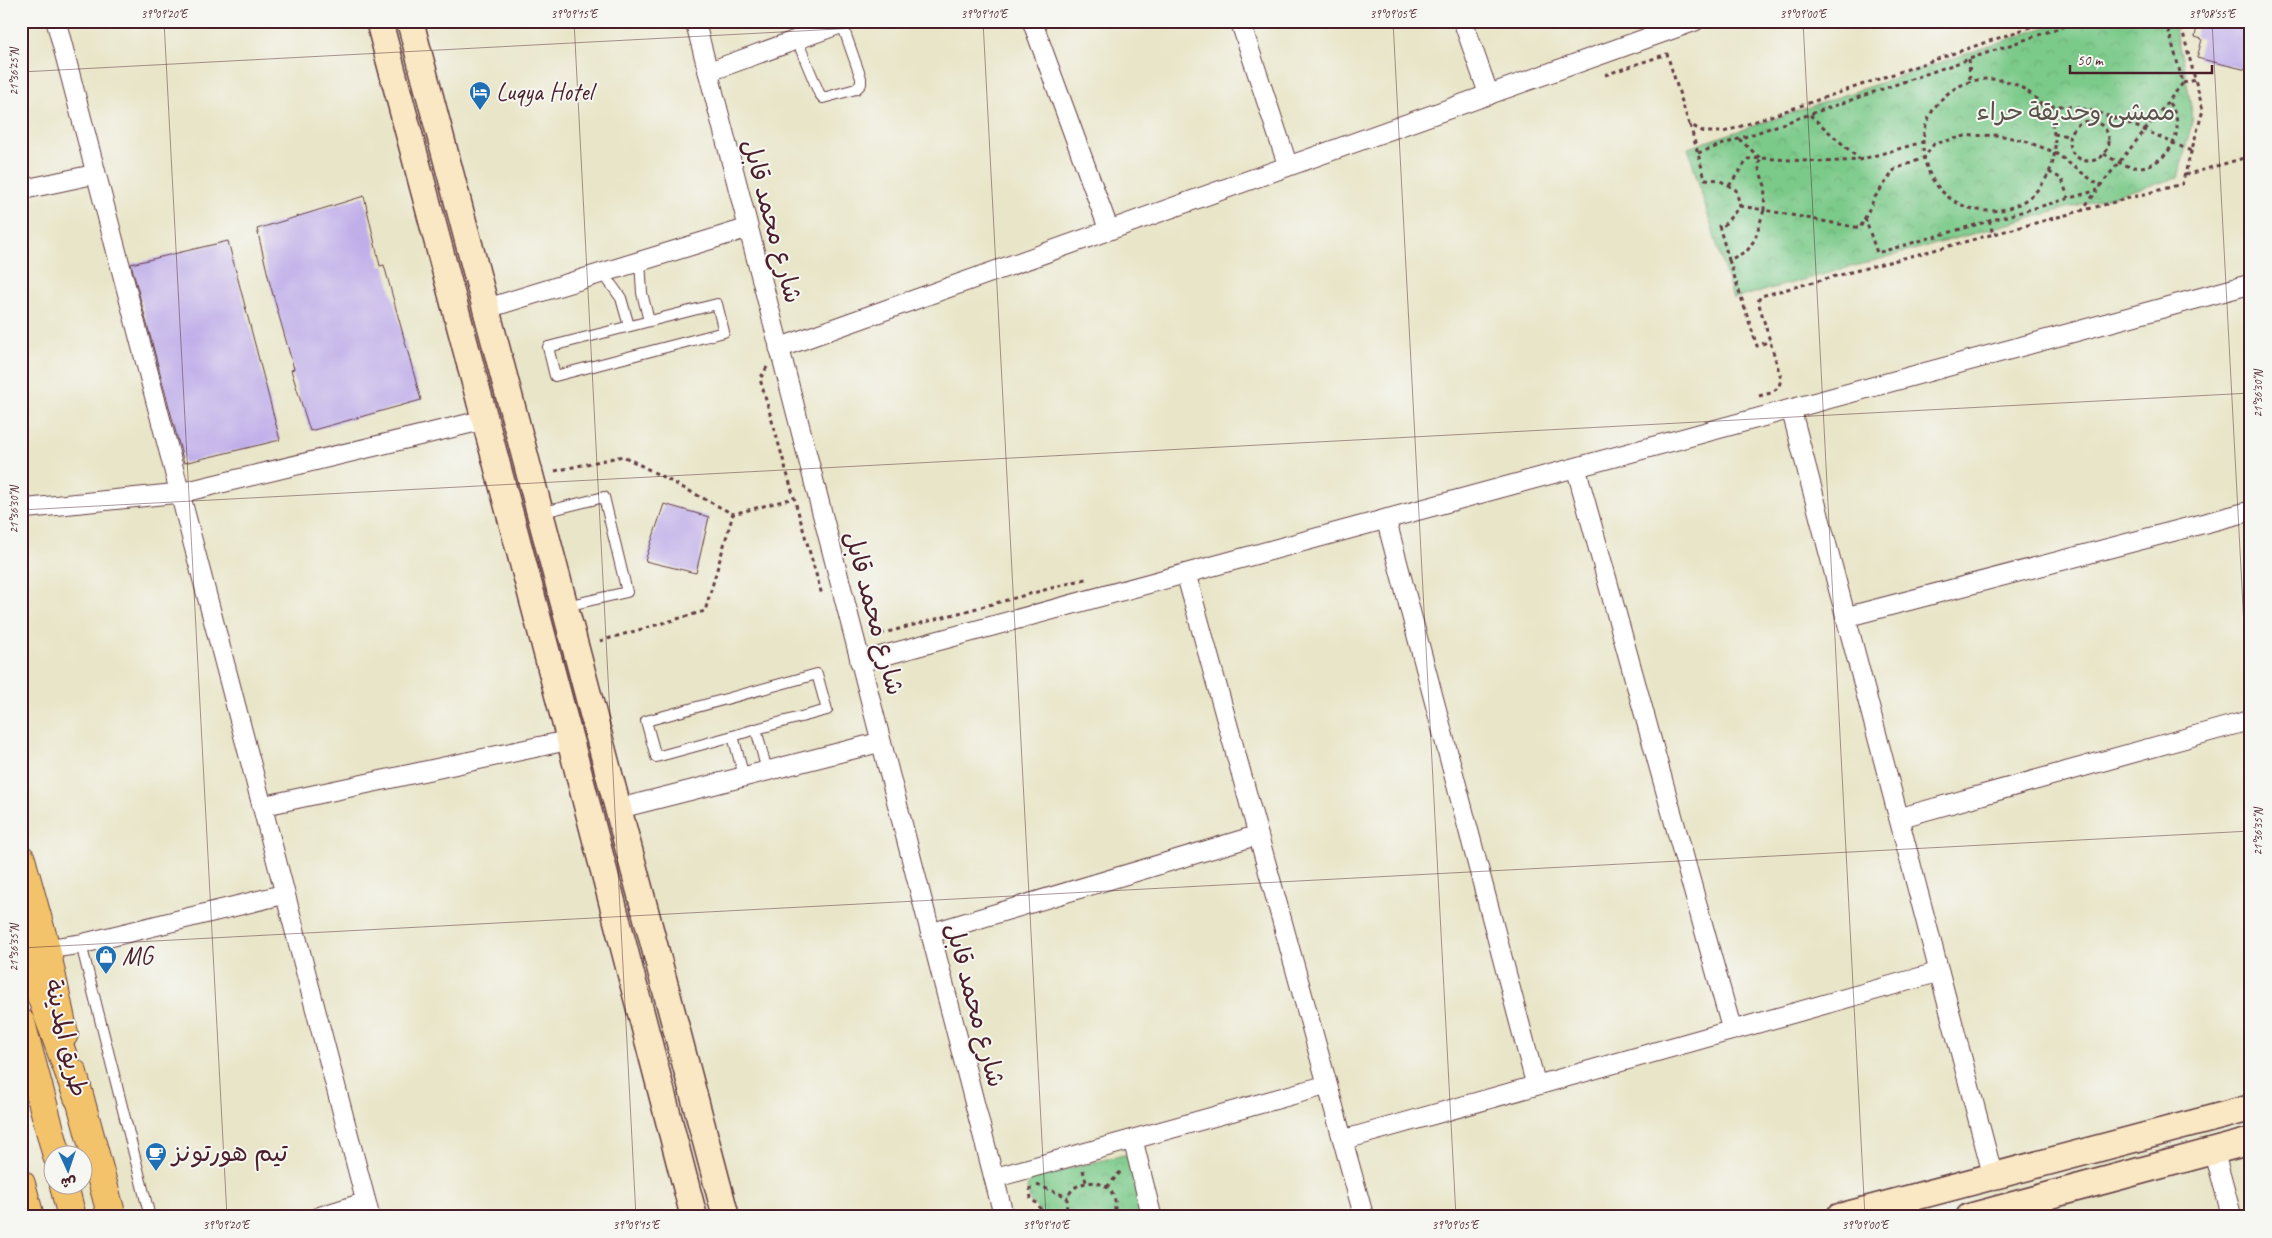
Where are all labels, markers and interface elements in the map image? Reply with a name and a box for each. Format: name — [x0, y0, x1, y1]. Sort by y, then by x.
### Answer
text: 39°09'20"E — [141, 6, 189, 22]
text: 39°09'15"E — [551, 6, 599, 22]
text: 39°09'10"E — [961, 6, 1009, 22]
text: 39°09'05"E — [1370, 6, 1418, 22]
text: 39°09'00"E — [1780, 6, 1828, 22]
text: 39°08'55"E — [2189, 6, 2237, 22]
scale bar — [2070, 42, 2212, 74]
text: 21°36'25"N — [6, 47, 22, 96]
text: 50 m — [2077, 51, 2104, 70]
place label: Luqya Hotel — [496, 76, 598, 108]
hotel icon: Luqya Hotel — [468, 80, 492, 111]
park label: ممشى وحديقة حراء — [1977, 96, 2175, 128]
street label: شارع محمد قابل — [734, 135, 809, 307]
text: 21°36'30"N — [2250, 369, 2266, 418]
text: 21°36'30"N — [6, 485, 22, 534]
street label: شارع محمد قابل — [836, 527, 911, 699]
text: 21°36'35"N — [2250, 807, 2266, 856]
street label: شارع محمد قابل — [937, 919, 1012, 1091]
text: 21°36'35"N — [6, 923, 22, 972]
place label: MG — [122, 940, 155, 972]
shop icon: MG — [94, 944, 118, 975]
street label: طريق المدينة — [37, 976, 95, 1100]
place label: تيم هورتونز — [170, 1137, 289, 1171]
cafe icon: تيم هورتونز — [144, 1141, 168, 1172]
north arrow — [42, 1146, 92, 1196]
text: ش — [61, 1174, 77, 1191]
text: 39°09'20"E — [203, 1217, 251, 1233]
text: 39°09'15"E — [613, 1217, 661, 1233]
text: 39°09'10"E — [1023, 1217, 1071, 1233]
text: 39°09'05"E — [1432, 1217, 1480, 1233]
text: 39°09'00"E — [1842, 1217, 1890, 1233]

